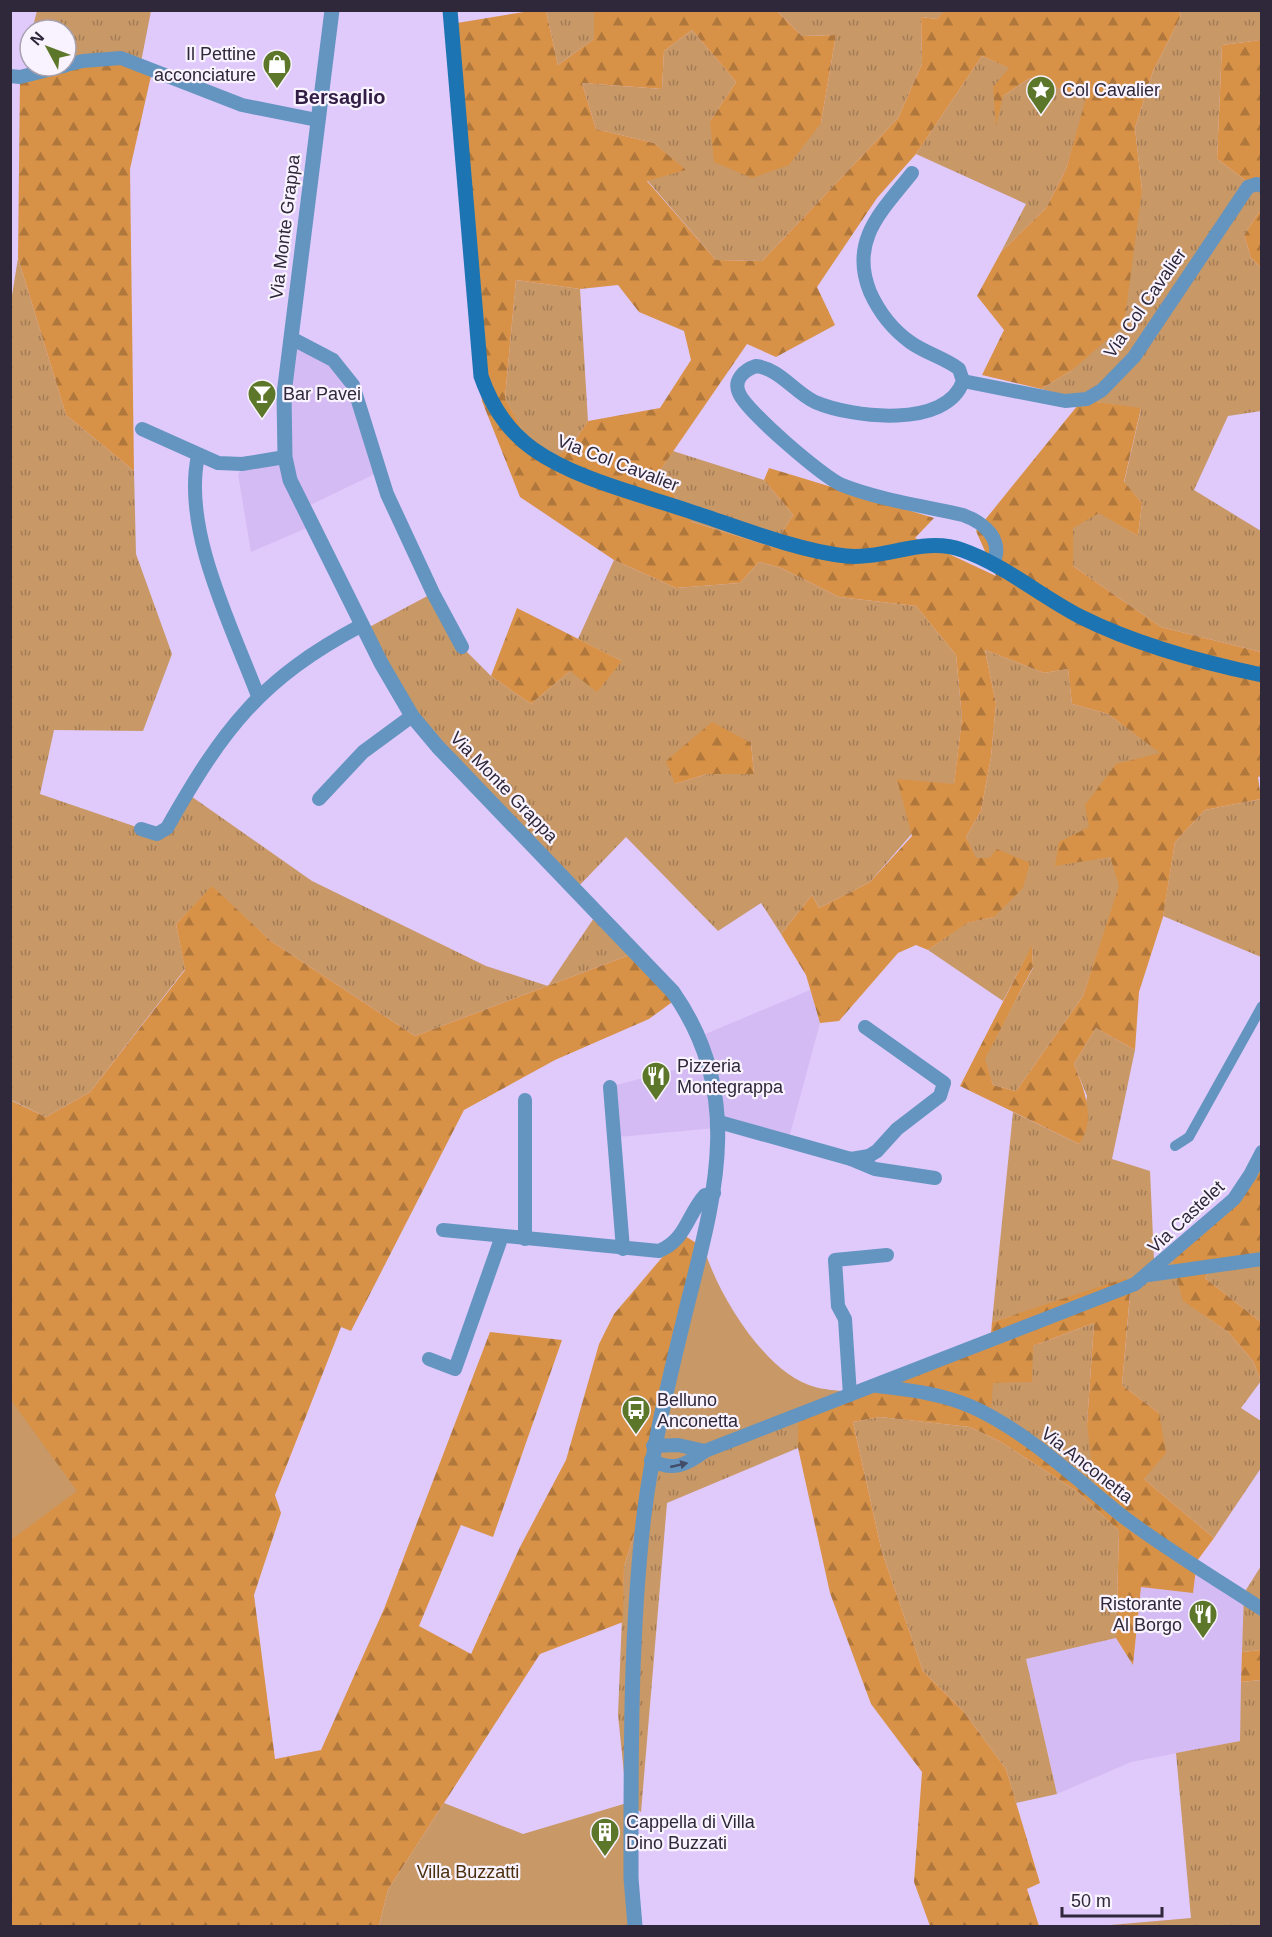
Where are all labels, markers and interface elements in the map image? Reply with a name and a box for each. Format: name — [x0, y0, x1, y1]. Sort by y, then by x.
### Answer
north arrow — [18, 18, 78, 78]
text: N — [27, 29, 47, 48]
place label: Il Pettine acconciature — [154, 44, 256, 85]
shop icon: Il Pettine acconciature — [261, 48, 293, 90]
place icon: Col Cavalier — [1025, 74, 1057, 116]
place label: Col Cavalier — [1062, 80, 1160, 100]
district label: Bersaglio — [294, 86, 386, 108]
street label: Via Monte Grappa — [266, 152, 304, 301]
street label: Via Col Cavalier — [1100, 245, 1190, 361]
bar icon: Bar Pavei — [246, 378, 278, 420]
place label: Bar Pavei — [283, 384, 361, 404]
street label: Via Col Cavalier — [554, 431, 682, 495]
street label: Via Monte Grappa — [446, 728, 563, 847]
place label: Pizzeria Montegrappa — [677, 1056, 784, 1097]
restaurant icon: Pizzeria Montegrappa — [640, 1060, 672, 1102]
street label: Via Castelet — [1144, 1177, 1228, 1257]
place label: Belluno Anconetta — [657, 1390, 739, 1431]
bus stop icon: Belluno Anconetta — [620, 1394, 652, 1436]
street label: Via Anconetta — [1037, 1423, 1138, 1508]
one-way arrow — [670, 1459, 688, 1469]
place label: Ristorante Al Borgo — [1100, 1594, 1182, 1635]
restaurant icon: Ristorante Al Borgo — [1187, 1598, 1219, 1640]
place label: Cappella di Villa Dino Buzzati — [626, 1812, 756, 1853]
building icon: Cappella di Villa Dino Buzzati — [589, 1816, 621, 1858]
park label: Villa Buzzatti — [417, 1862, 519, 1882]
scale bar — [1062, 1880, 1162, 1918]
text: 50 m — [1071, 1891, 1111, 1911]

